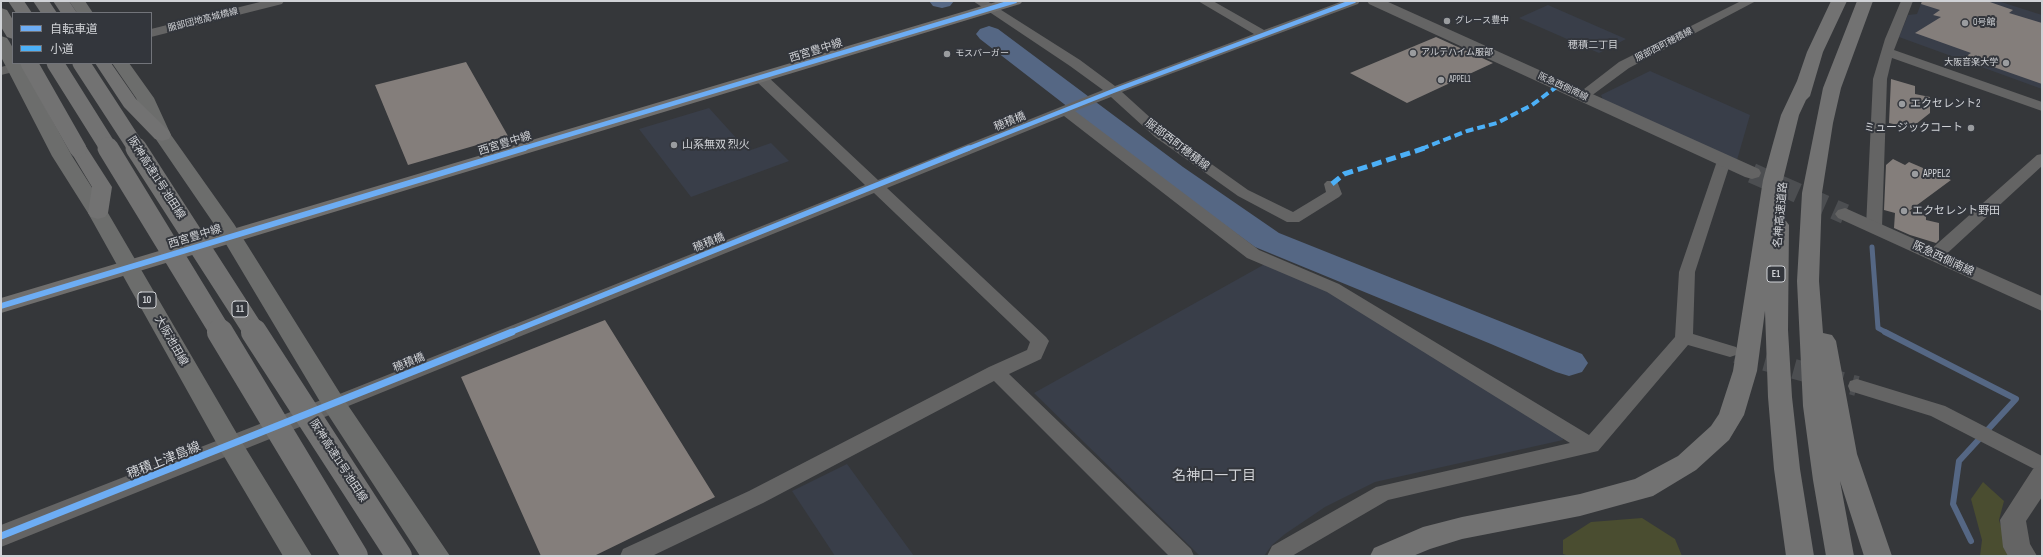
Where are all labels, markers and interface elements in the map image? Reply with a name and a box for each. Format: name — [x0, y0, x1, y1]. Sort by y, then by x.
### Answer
street label: 服部団地高城橋線 — [167, 6, 239, 34]
legend — [12, 12, 152, 64]
marker: グレース豊中 — [1442, 16, 1452, 26]
place label: グレース豊中 — [1455, 16, 1509, 26]
marker: O号館 — [1960, 18, 1970, 28]
place label: O号館 — [1973, 18, 1995, 28]
text: 自転車道 — [50, 22, 98, 37]
street label: 服部西町穂積線 — [1633, 26, 1695, 64]
street label: 西宮豊中線 — [788, 37, 844, 65]
district label: 穂積二丁目 — [1568, 39, 1618, 51]
text: 小道 — [50, 42, 74, 57]
marker: アルテハイム服部 — [1408, 48, 1418, 58]
place label: アルテハイム服部 — [1421, 48, 1493, 58]
marker: モスバーガー — [942, 49, 952, 59]
place label: モスバーガー — [955, 49, 1009, 59]
place label: 大阪音楽大学 — [1944, 58, 1998, 68]
marker: 大阪音楽大学 — [2001, 58, 2011, 68]
street label: 阪急西側南線 — [1536, 71, 1590, 103]
marker: APPEL1 — [1436, 75, 1446, 85]
place label: APPEL1 — [1449, 75, 1471, 85]
place label: エクセレント2 — [1910, 97, 1981, 111]
marker: エクセレント2 — [1897, 99, 1907, 109]
street label: 穂積橋 — [992, 110, 1028, 134]
street label: 服部西町穂積線 — [1142, 117, 1212, 173]
place label: ミュージックコート — [1864, 121, 1963, 135]
marker: ミュージックコート — [1966, 123, 1976, 133]
street label: 西宮豊中線 — [477, 130, 533, 158]
street label: 阪神高速11号池田線 — [124, 134, 188, 222]
place label: 山系無双 烈火 — [682, 138, 750, 152]
marker: 山系無双 烈火 — [669, 140, 679, 150]
place label: APPEL2 — [1923, 167, 1950, 181]
marker: APPEL2 — [1910, 169, 1920, 179]
street label: 名神高速道路 — [1772, 182, 1790, 248]
place label: エクセレント野田 — [1912, 204, 2000, 218]
marker: エクセレント野田 — [1899, 206, 1909, 216]
street label: 西宮豊中線 — [167, 223, 223, 251]
street label: 穂積橋 — [691, 231, 727, 255]
street label: 阪急西側南線 — [1910, 239, 1976, 279]
road number: E1 — [1767, 266, 1785, 282]
road number: 10 — [138, 292, 156, 308]
road number: 11 — [232, 301, 248, 317]
street label: 大阪池田線 — [152, 314, 190, 368]
street label: 穂積橋 — [391, 351, 427, 375]
street label: 阪神高速11号池田線 — [306, 417, 370, 505]
street label: 穂積上津島線 — [125, 439, 203, 483]
district label: 名神口一丁目 — [1172, 468, 1256, 484]

